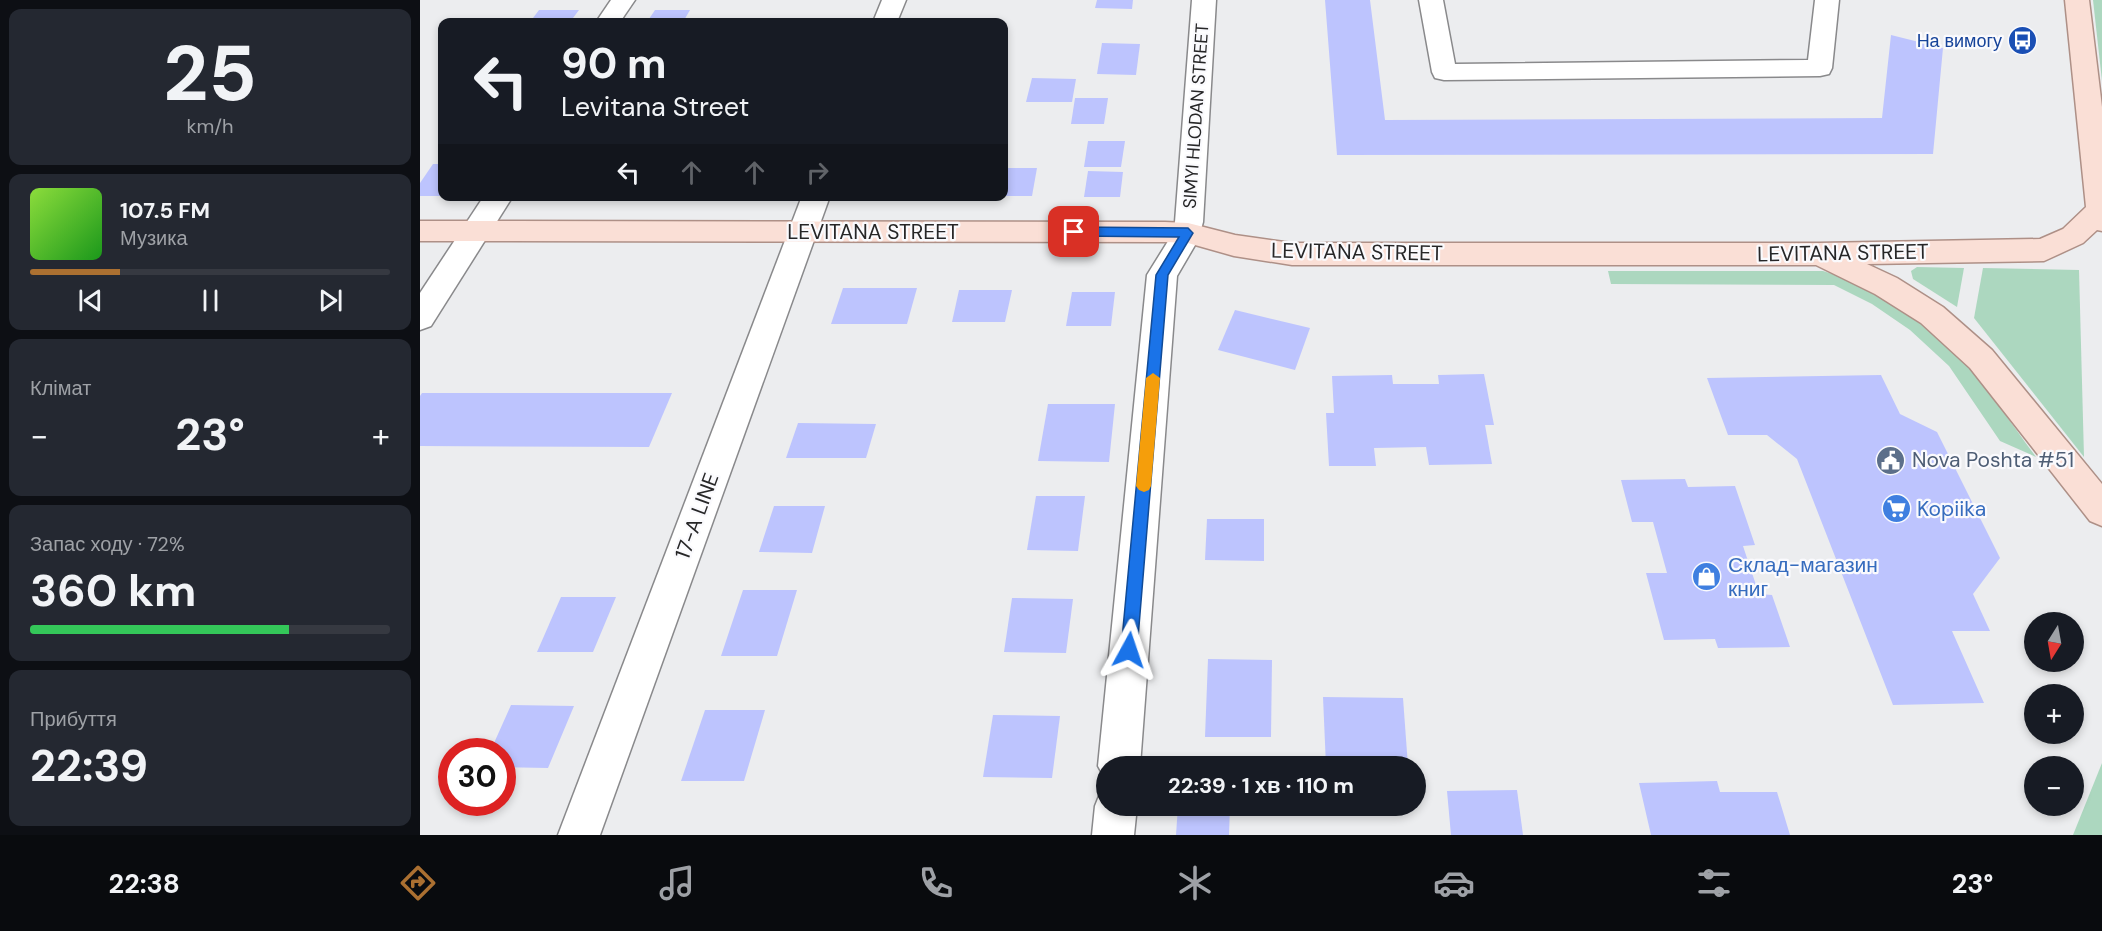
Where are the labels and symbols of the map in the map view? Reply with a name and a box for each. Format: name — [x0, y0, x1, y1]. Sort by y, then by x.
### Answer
street label: SIMYI HLODAN STREET — [1178, 23, 1214, 209]
bus stop icon: На вимогу — [2007, 25, 2039, 57]
place label: На вимогу — [1917, 29, 2002, 53]
pin — [1048, 206, 1099, 257]
street label: LEVITANA STREET — [787, 218, 959, 246]
street label: LEVITANA STREET — [1271, 237, 1443, 267]
street label: LEVITANA STREET — [1757, 238, 1929, 268]
public building icon: Nova Poshta #51 — [1875, 444, 1907, 476]
place label: Nova Poshta #51 — [1912, 446, 2074, 474]
street label: 17-A LINE — [669, 469, 725, 563]
supermarket icon: Kopiika — [1880, 493, 1912, 525]
place label: Kopiika — [1917, 495, 1986, 523]
place label: Склад-магазин книг — [1728, 551, 1878, 603]
shop icon: Склад-магазин книг — [1691, 561, 1723, 593]
north arrow — [2024, 612, 2084, 672]
position arrow — [1097, 618, 1161, 682]
speed limit sign: 30 — [438, 738, 516, 816]

